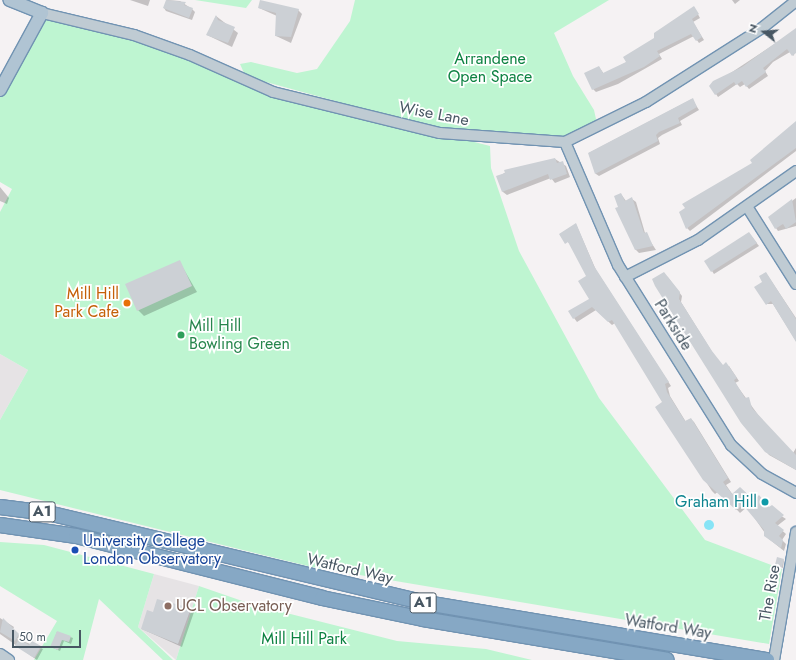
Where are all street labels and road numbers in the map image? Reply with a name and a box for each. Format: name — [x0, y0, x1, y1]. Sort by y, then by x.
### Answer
street label: Wise Lane — [397, 98, 471, 130]
street label: Parkside — [650, 296, 696, 354]
road number: A1 — [28, 499, 56, 525]
street label: Watford Way — [305, 550, 395, 588]
street label: The Rise — [756, 563, 784, 623]
road number: A1 — [409, 590, 437, 616]
street label: Watford Way — [623, 611, 713, 643]

